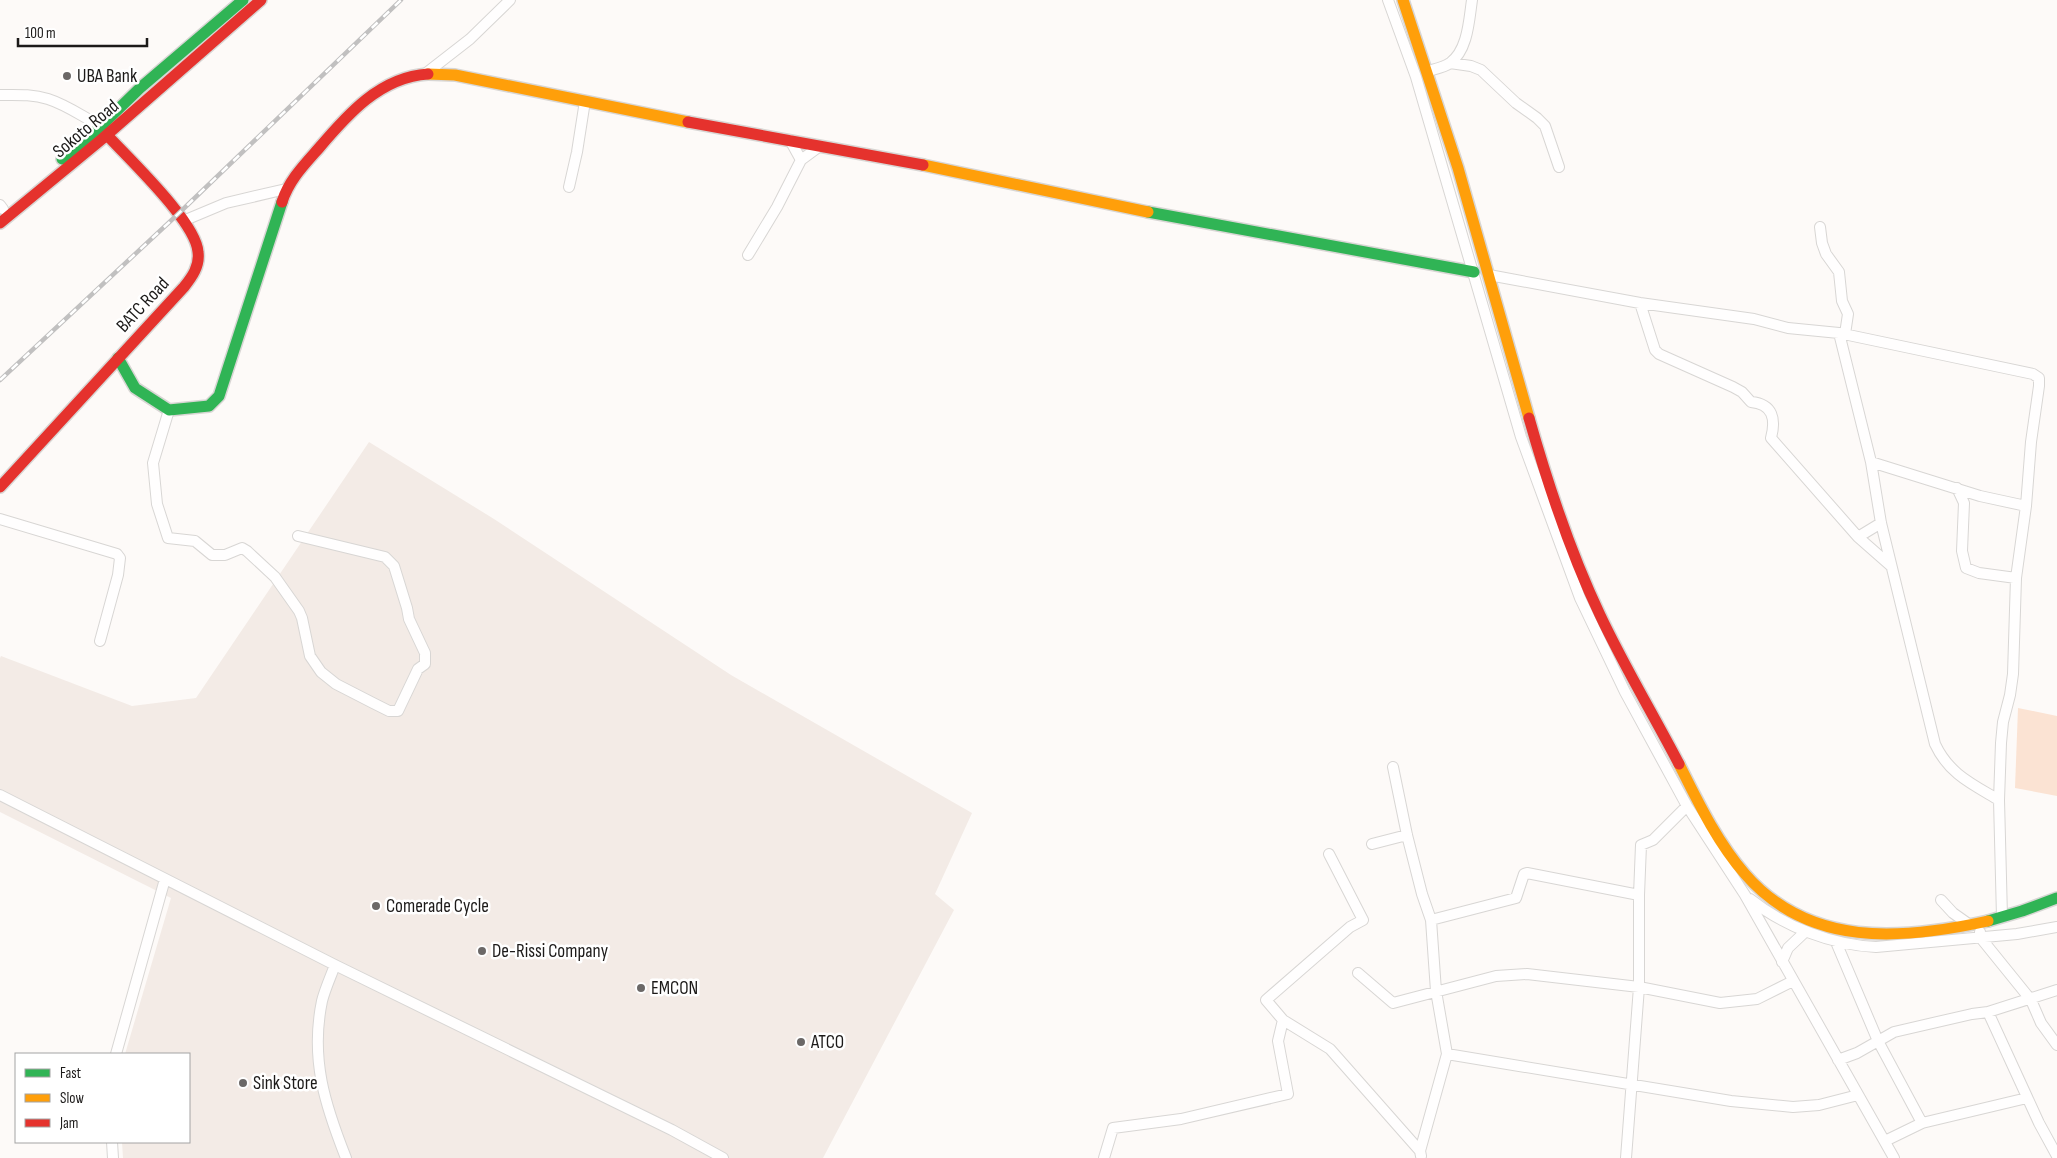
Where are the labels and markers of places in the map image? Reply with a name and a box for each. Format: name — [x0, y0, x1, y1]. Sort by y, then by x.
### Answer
place label: UBA Bank — [77, 65, 138, 88]
marker: UBA Bank — [61, 70, 73, 82]
place label: Comerade Cycle — [386, 895, 489, 918]
marker: Comerade Cycle — [370, 900, 382, 912]
place label: De-Rissi Company — [492, 940, 609, 963]
marker: De-Rissi Company — [476, 945, 488, 957]
place label: EMCON — [651, 977, 698, 1000]
marker: EMCON — [635, 982, 647, 994]
place label: ATCO — [810, 1031, 844, 1054]
marker: ATCO — [795, 1036, 807, 1048]
place label: Sink Store — [253, 1072, 318, 1095]
marker: Sink Store — [237, 1077, 249, 1089]

